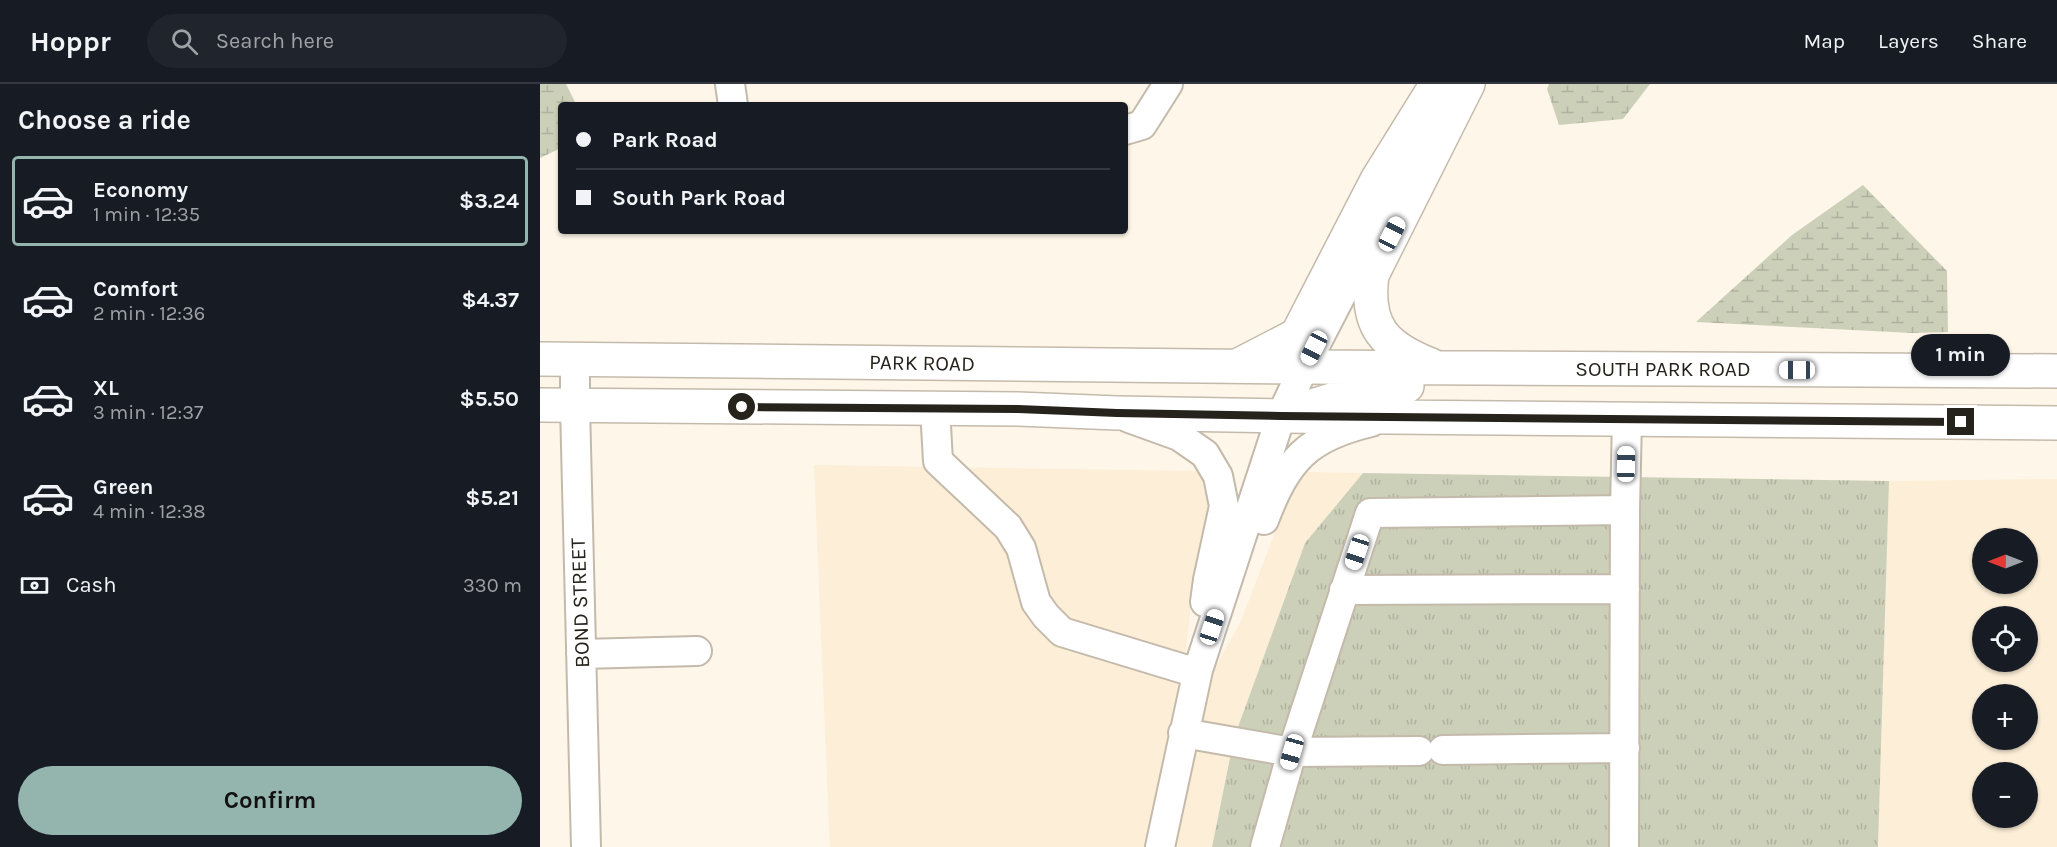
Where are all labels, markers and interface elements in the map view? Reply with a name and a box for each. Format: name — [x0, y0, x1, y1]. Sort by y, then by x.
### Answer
search box — [147, 14, 567, 68]
text: Hoppr — [30, 25, 111, 58]
icon: search — [168, 25, 201, 58]
text: Search here — [216, 28, 334, 54]
text: Map — [1803, 29, 1845, 53]
text: Layers — [1878, 29, 1939, 53]
text: Share — [1972, 29, 2027, 53]
text: Choose a ride — [18, 104, 191, 136]
text: Park Road — [612, 127, 718, 153]
icon: car — [21, 174, 75, 228]
text: Economy — [93, 177, 188, 203]
text: South Park Road — [612, 185, 786, 211]
text: $3.24 — [459, 188, 519, 214]
text: 1 min · 12:35 — [93, 203, 200, 226]
car — [1376, 214, 1408, 254]
icon: car — [21, 273, 75, 327]
text: Comfort — [93, 276, 178, 302]
text: $4.37 — [461, 287, 519, 313]
text: 2 min · 12:36 — [93, 302, 205, 325]
car — [1298, 328, 1330, 368]
callout: 1 min — [1912, 335, 2010, 377]
text: 1 min — [1935, 343, 1986, 366]
street label: PARK ROAD — [869, 350, 975, 376]
street label: SOUTH PARK ROAD — [1575, 357, 1751, 381]
car — [1779, 361, 1815, 379]
icon: car — [21, 372, 75, 426]
text: XL — [93, 375, 119, 401]
text: $5.50 — [460, 386, 519, 412]
route start — [728, 393, 755, 420]
text: 3 min · 12:37 — [93, 401, 203, 424]
route end — [1947, 408, 1974, 435]
car — [1617, 446, 1635, 482]
icon: car — [21, 471, 75, 525]
text: Green — [93, 474, 154, 500]
text: $5.21 — [465, 485, 519, 511]
text: 4 min · 12:38 — [93, 500, 206, 523]
north arrow — [1972, 528, 2038, 594]
map controls — [1972, 528, 2038, 828]
car — [1343, 532, 1371, 572]
street label: BOND STREET — [566, 537, 594, 668]
icon: cash — [18, 569, 51, 602]
text: Cash — [66, 572, 116, 598]
text: 330 m — [463, 574, 522, 597]
button: locate — [1972, 606, 2038, 672]
car — [1198, 607, 1226, 647]
button: + — [1972, 684, 2038, 750]
car — [1278, 732, 1306, 772]
button: − — [1972, 762, 2038, 828]
button: Confirm — [18, 766, 522, 835]

